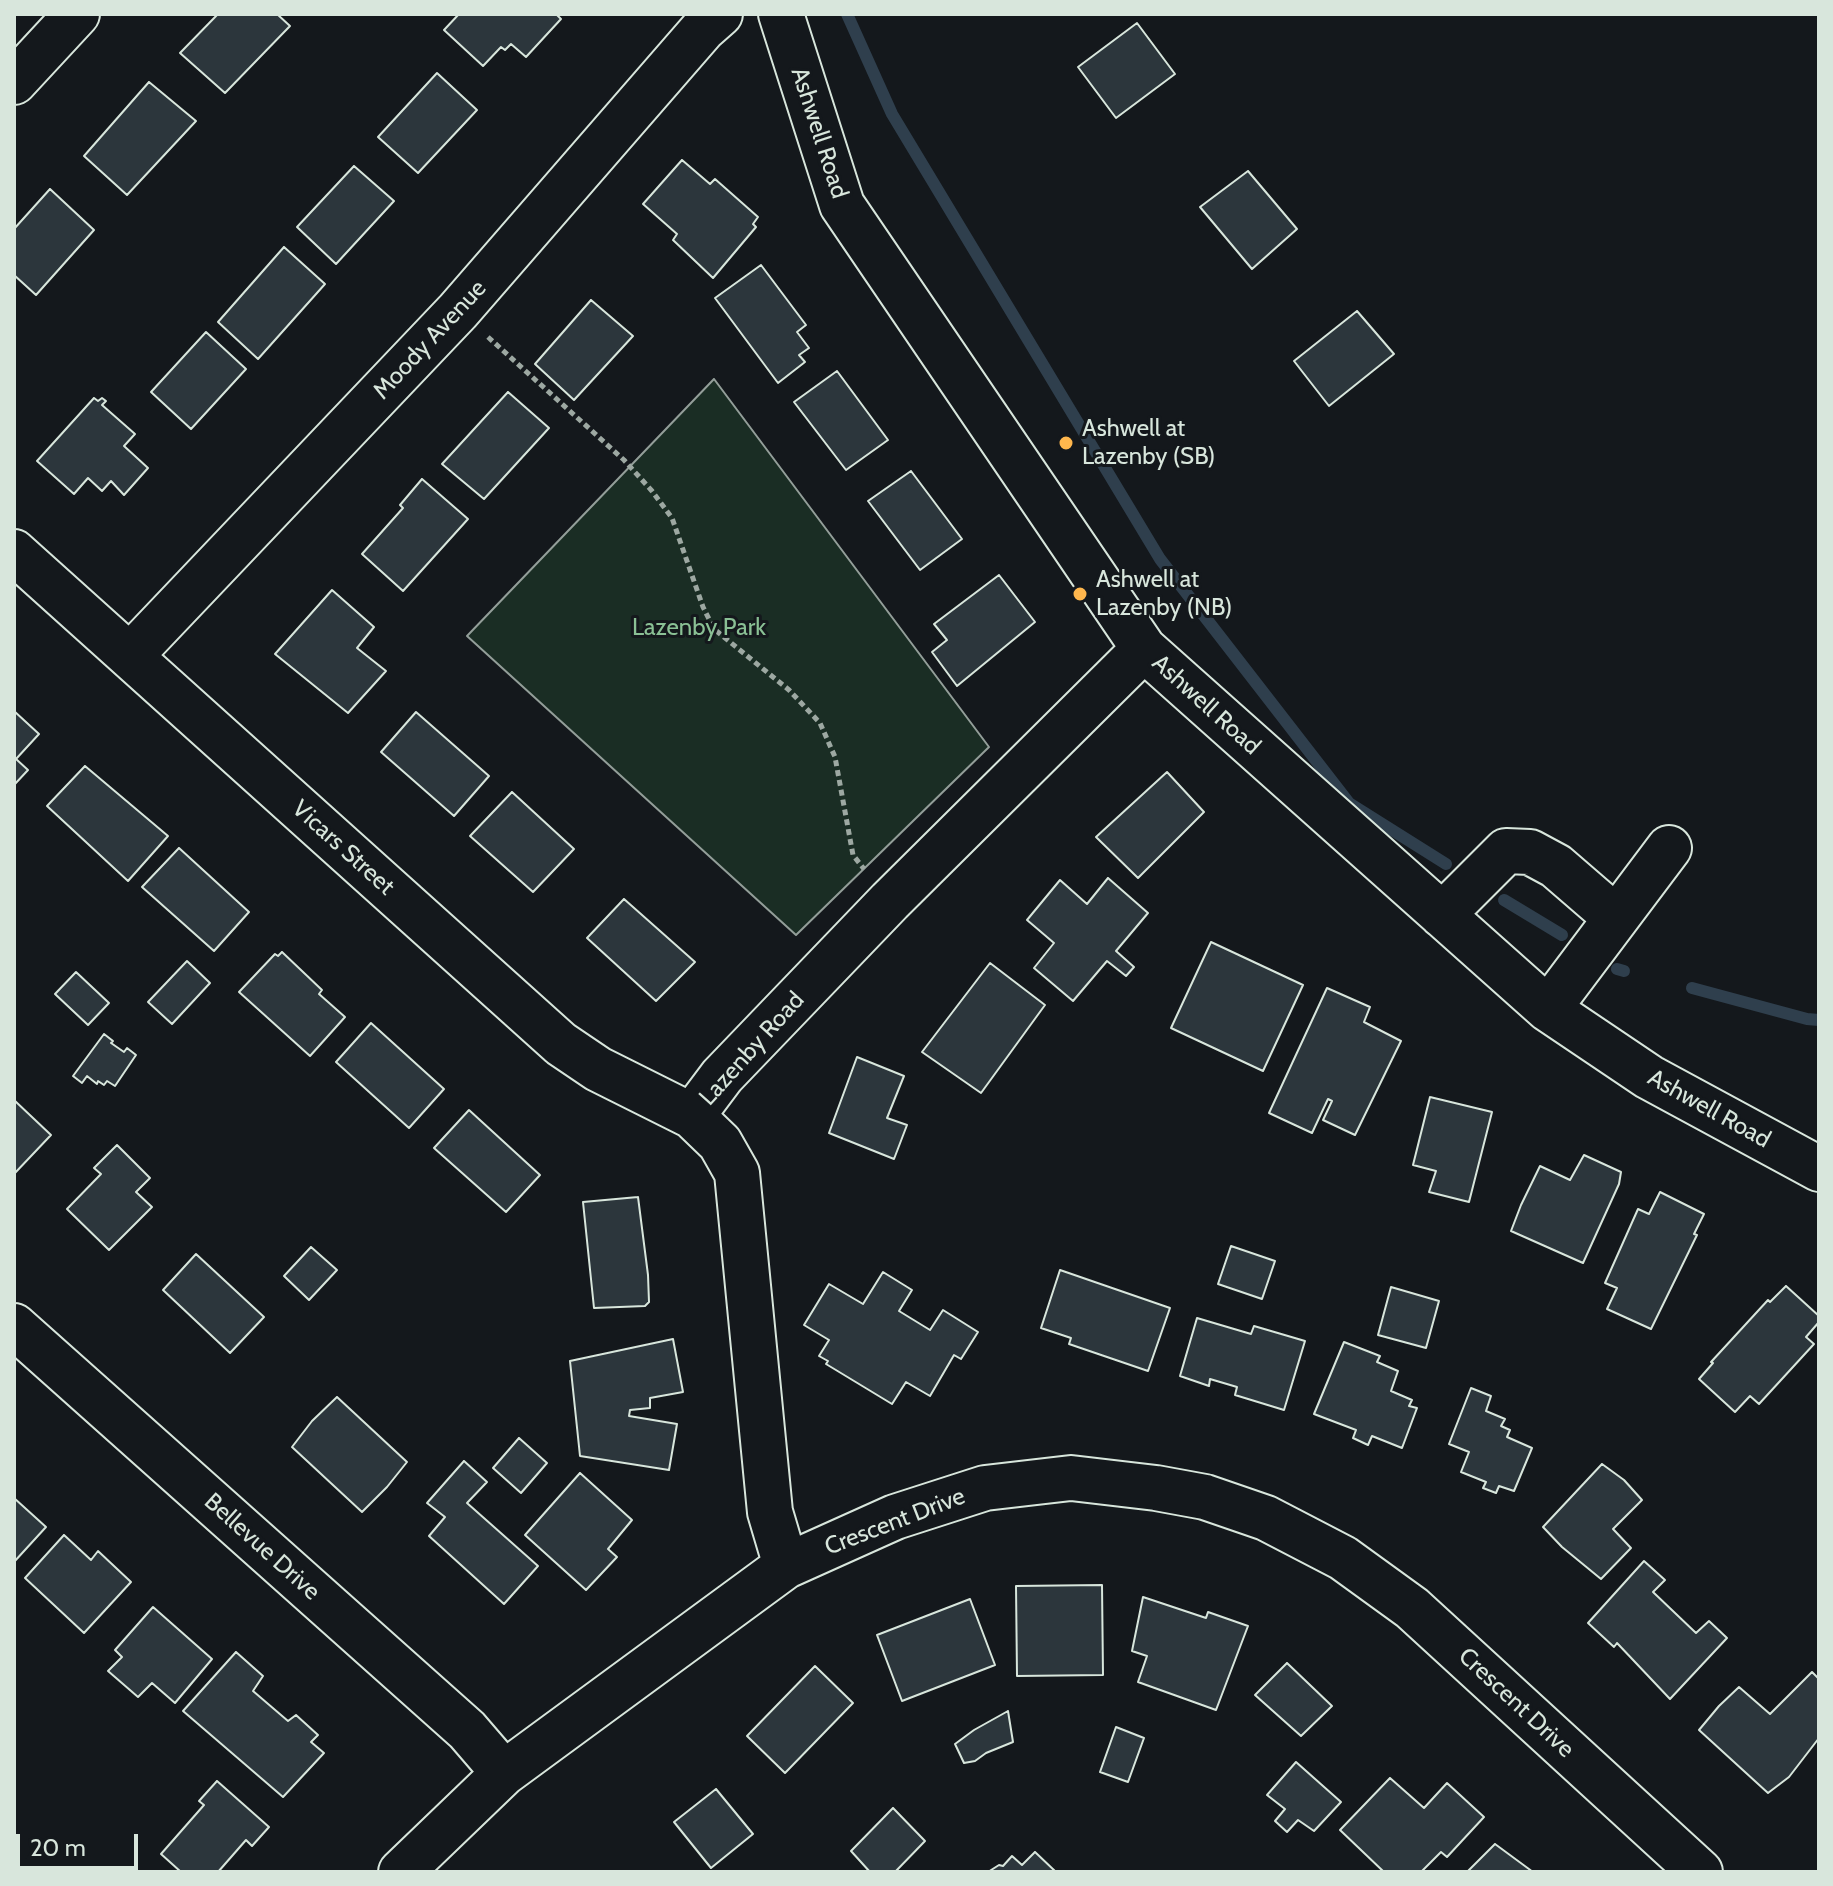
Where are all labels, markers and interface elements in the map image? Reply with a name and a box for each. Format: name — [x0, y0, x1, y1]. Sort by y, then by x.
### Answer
street label: Ashwell Road — [784, 64, 854, 202]
street label: Moody Avenue — [367, 274, 493, 406]
place label: Ashwell at Lazenby (SB) — [1082, 415, 1215, 471]
marker: Ashwell at Lazenby (SB) — [1057, 434, 1075, 452]
place label: Ashwell at Lazenby (NB) — [1096, 566, 1232, 622]
marker: Ashwell at Lazenby (NB) — [1071, 585, 1089, 603]
park label: Lazenby Park — [632, 614, 766, 642]
street label: Ashwell Road — [1146, 649, 1266, 761]
street label: Vicars Street — [286, 795, 400, 901]
street label: Lazenby Road — [693, 986, 811, 1112]
street label: Ashwell Road — [1643, 1063, 1775, 1155]
street label: Crescent Drive — [821, 1482, 969, 1562]
street label: Bellevue Drive — [198, 1487, 326, 1607]
street label: Crescent Drive — [1452, 1642, 1580, 1764]
scale bar — [20, 1818, 142, 1868]
text: 20 m — [30, 1833, 86, 1862]

